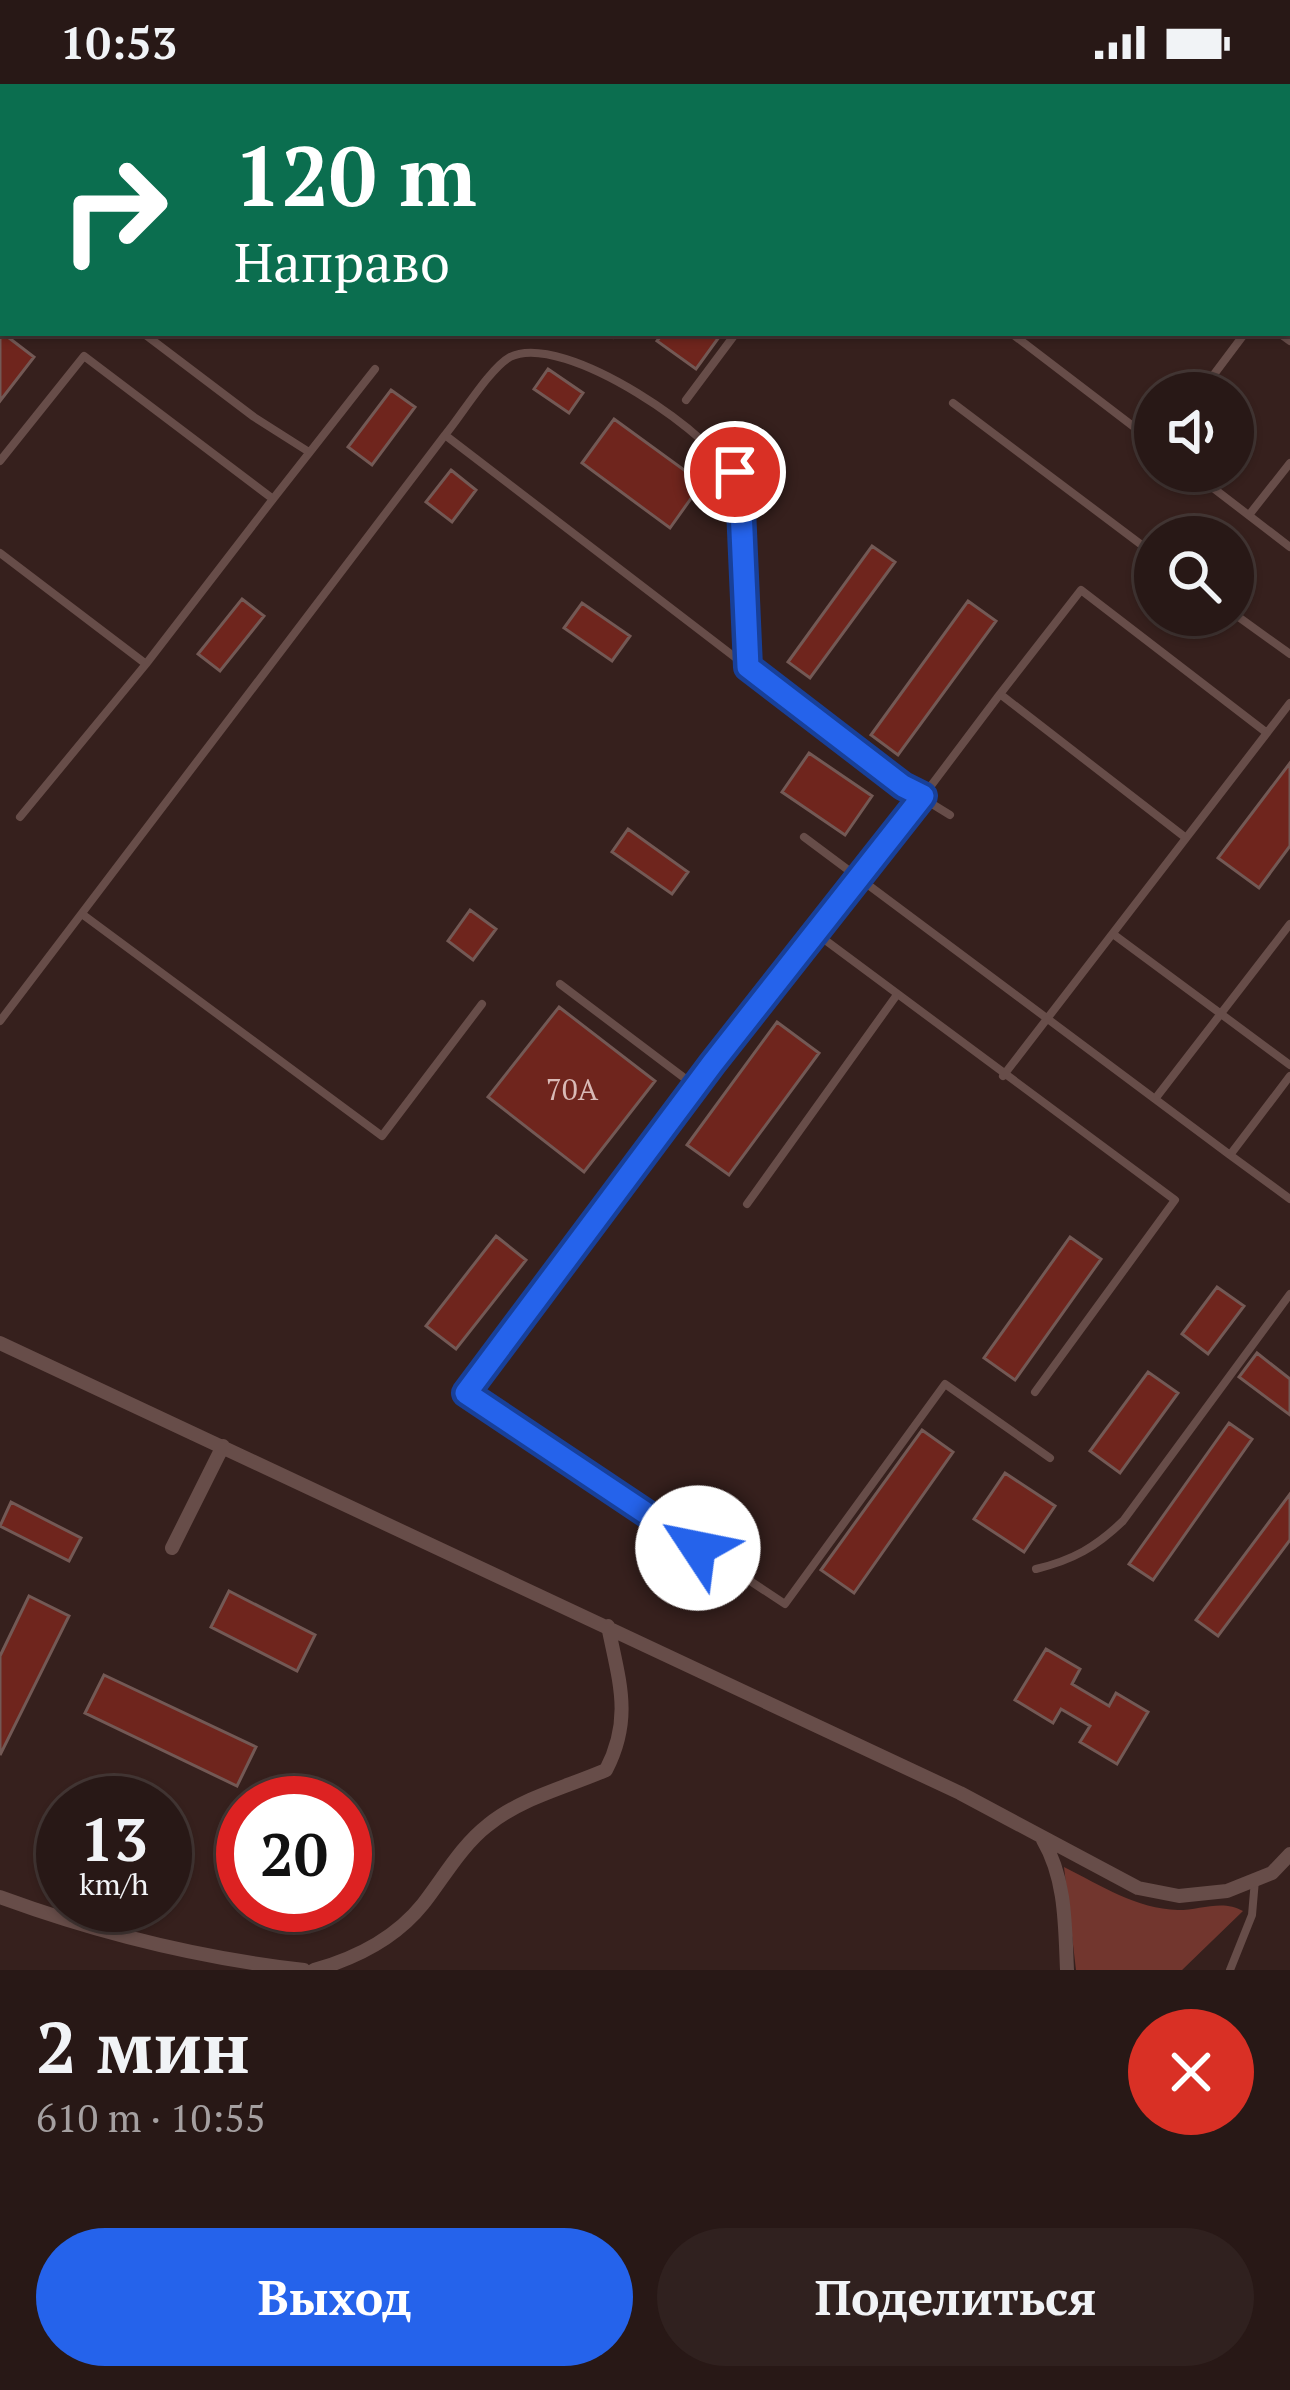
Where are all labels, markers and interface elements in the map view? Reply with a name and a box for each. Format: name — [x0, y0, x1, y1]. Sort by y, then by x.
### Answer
text: 10:53 — [60, 12, 177, 72]
text: 120 m — [234, 119, 477, 230]
icon: right — [36, 132, 192, 288]
text: Направо — [234, 226, 450, 297]
map controls — [1134, 372, 1254, 636]
button: sound — [1134, 372, 1254, 492]
pin — [684, 421, 786, 523]
icon: arrive — [702, 439, 768, 505]
button: search — [1134, 516, 1254, 636]
house number: 70А — [546, 1069, 599, 1109]
position arrow — [635, 1485, 761, 1611]
speed limit sign: 20 — [216, 1776, 372, 1932]
text: 13 — [80, 1799, 148, 1878]
text: km/h — [79, 1864, 149, 1904]
text: 2 мин — [36, 1998, 250, 2094]
button: close — [1128, 2009, 1254, 2135]
text: 610 m · 10:55 — [36, 2091, 266, 2143]
button: Выход — [36, 2228, 633, 2366]
button: Поделиться — [657, 2228, 1254, 2366]

